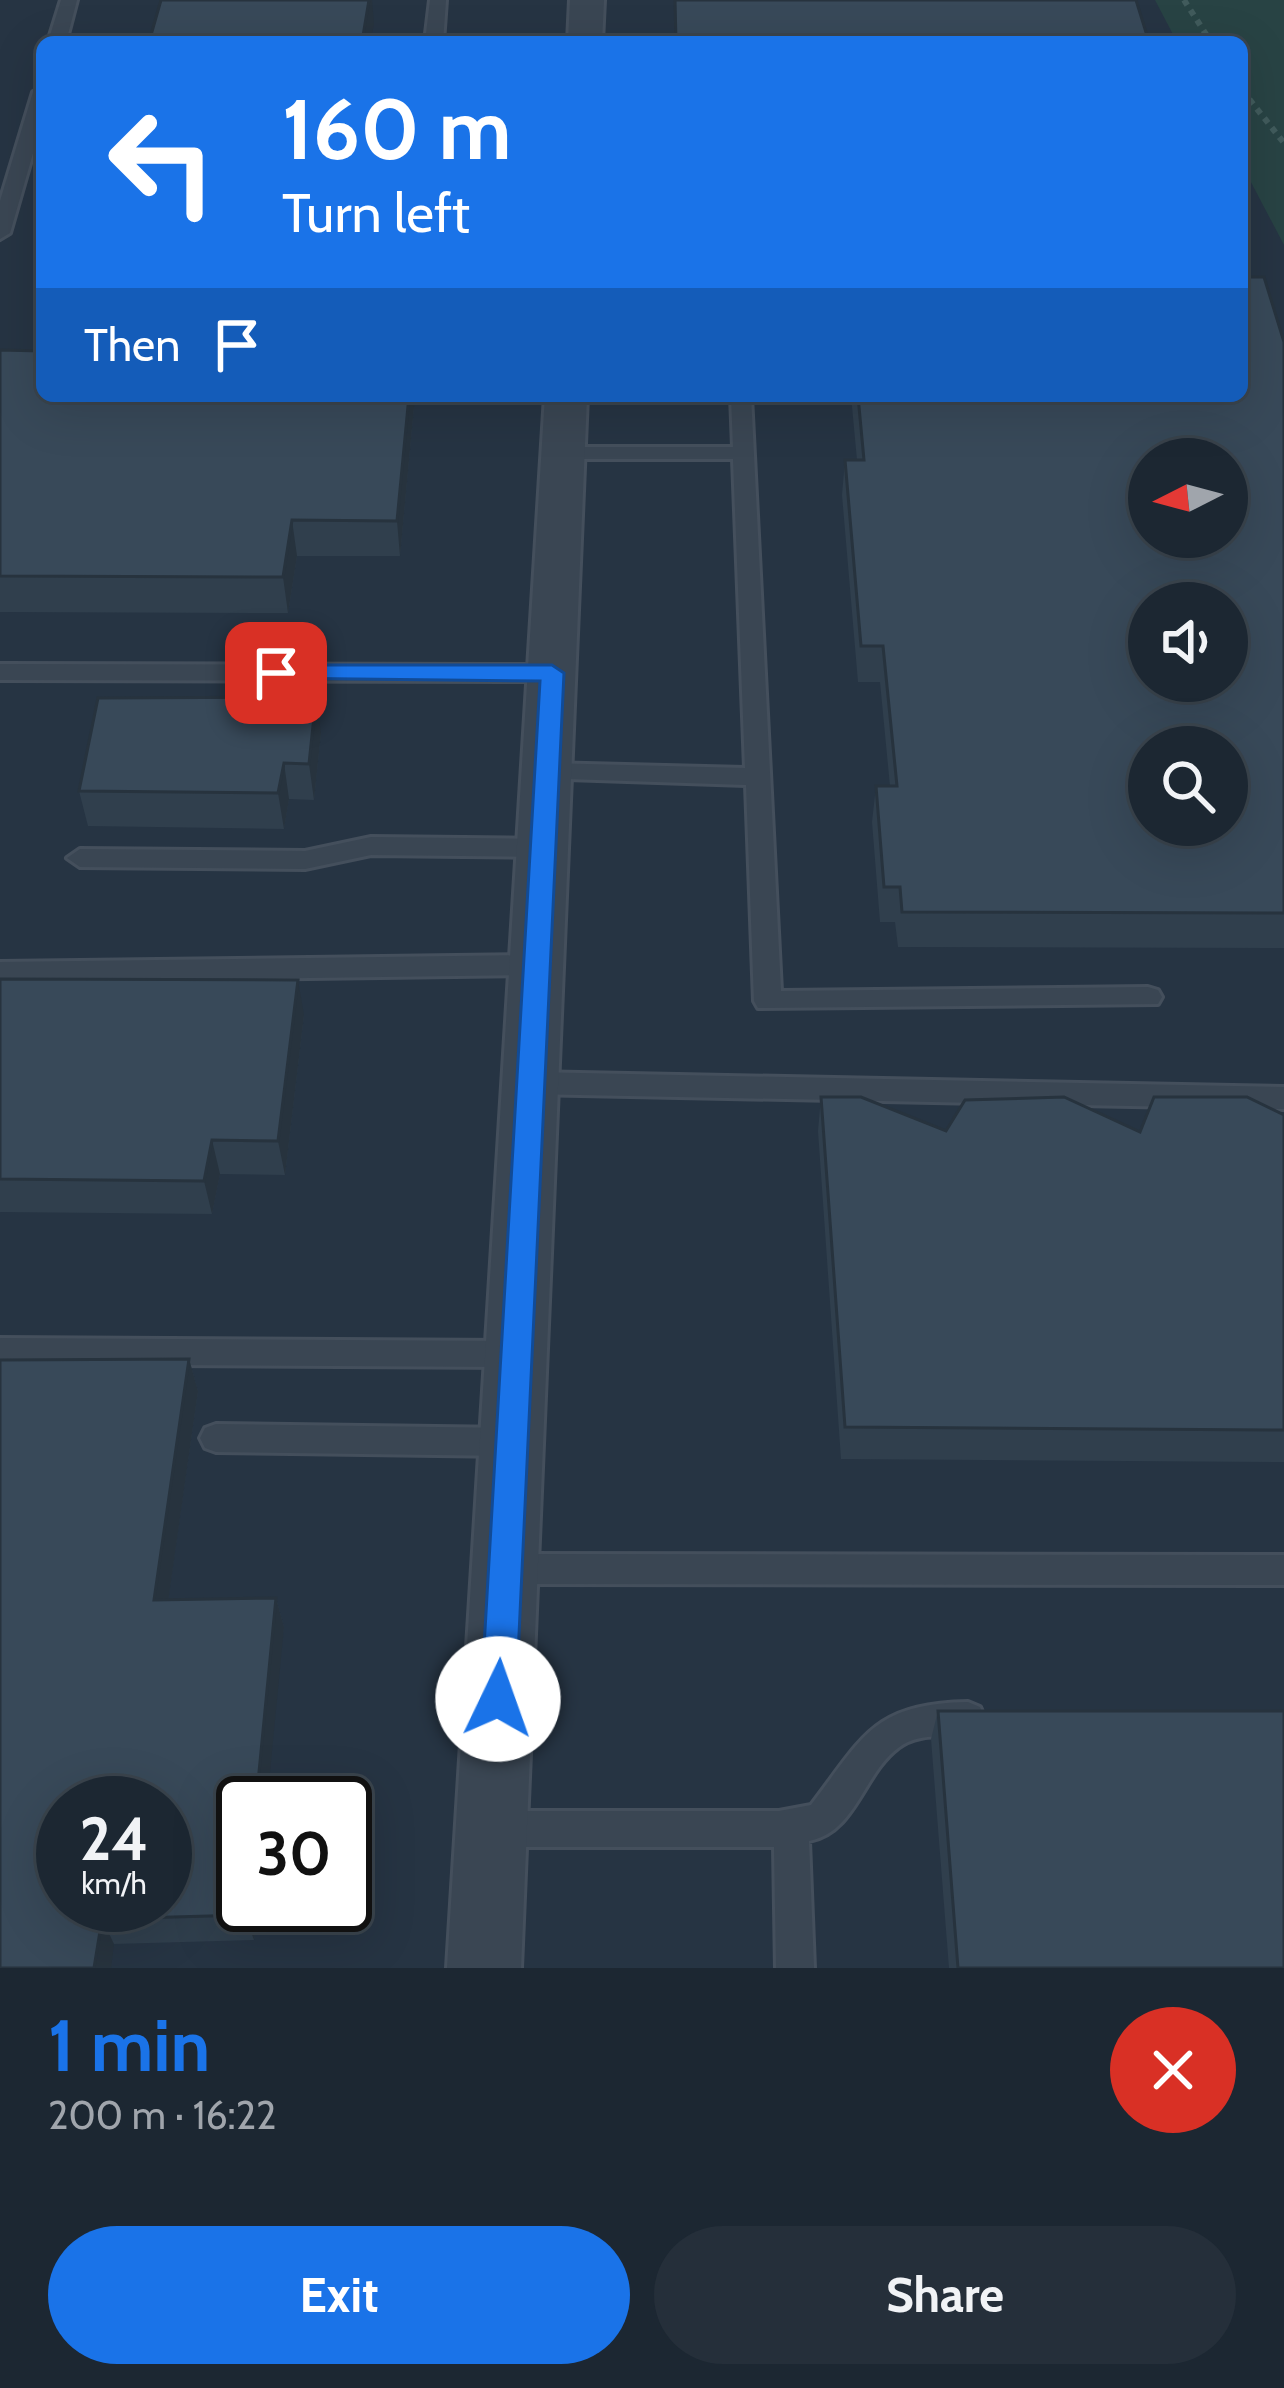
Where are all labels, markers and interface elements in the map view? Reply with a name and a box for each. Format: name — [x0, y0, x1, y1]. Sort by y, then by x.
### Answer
text: 160 m — [282, 78, 511, 180]
icon: left — [84, 84, 240, 240]
text: Turn left — [282, 180, 470, 246]
icon: arrive — [204, 312, 270, 378]
text: Then — [84, 318, 180, 372]
north arrow — [1128, 438, 1248, 558]
map controls — [1128, 438, 1248, 846]
button: sound — [1128, 582, 1248, 702]
pin — [225, 622, 327, 724]
icon: arrive — [243, 640, 309, 706]
button: search — [1128, 726, 1248, 846]
position arrow — [435, 1636, 561, 1762]
speed limit sign: 30 — [216, 1776, 372, 1932]
text: 24 — [80, 1802, 149, 1875]
text: km/h — [81, 1865, 147, 1902]
text: 1 min — [48, 2002, 210, 2089]
button: close — [1110, 2007, 1236, 2133]
text: 200 m · 16:22 — [48, 2091, 277, 2139]
button: Exit — [48, 2226, 630, 2364]
button: Share — [654, 2226, 1236, 2364]

